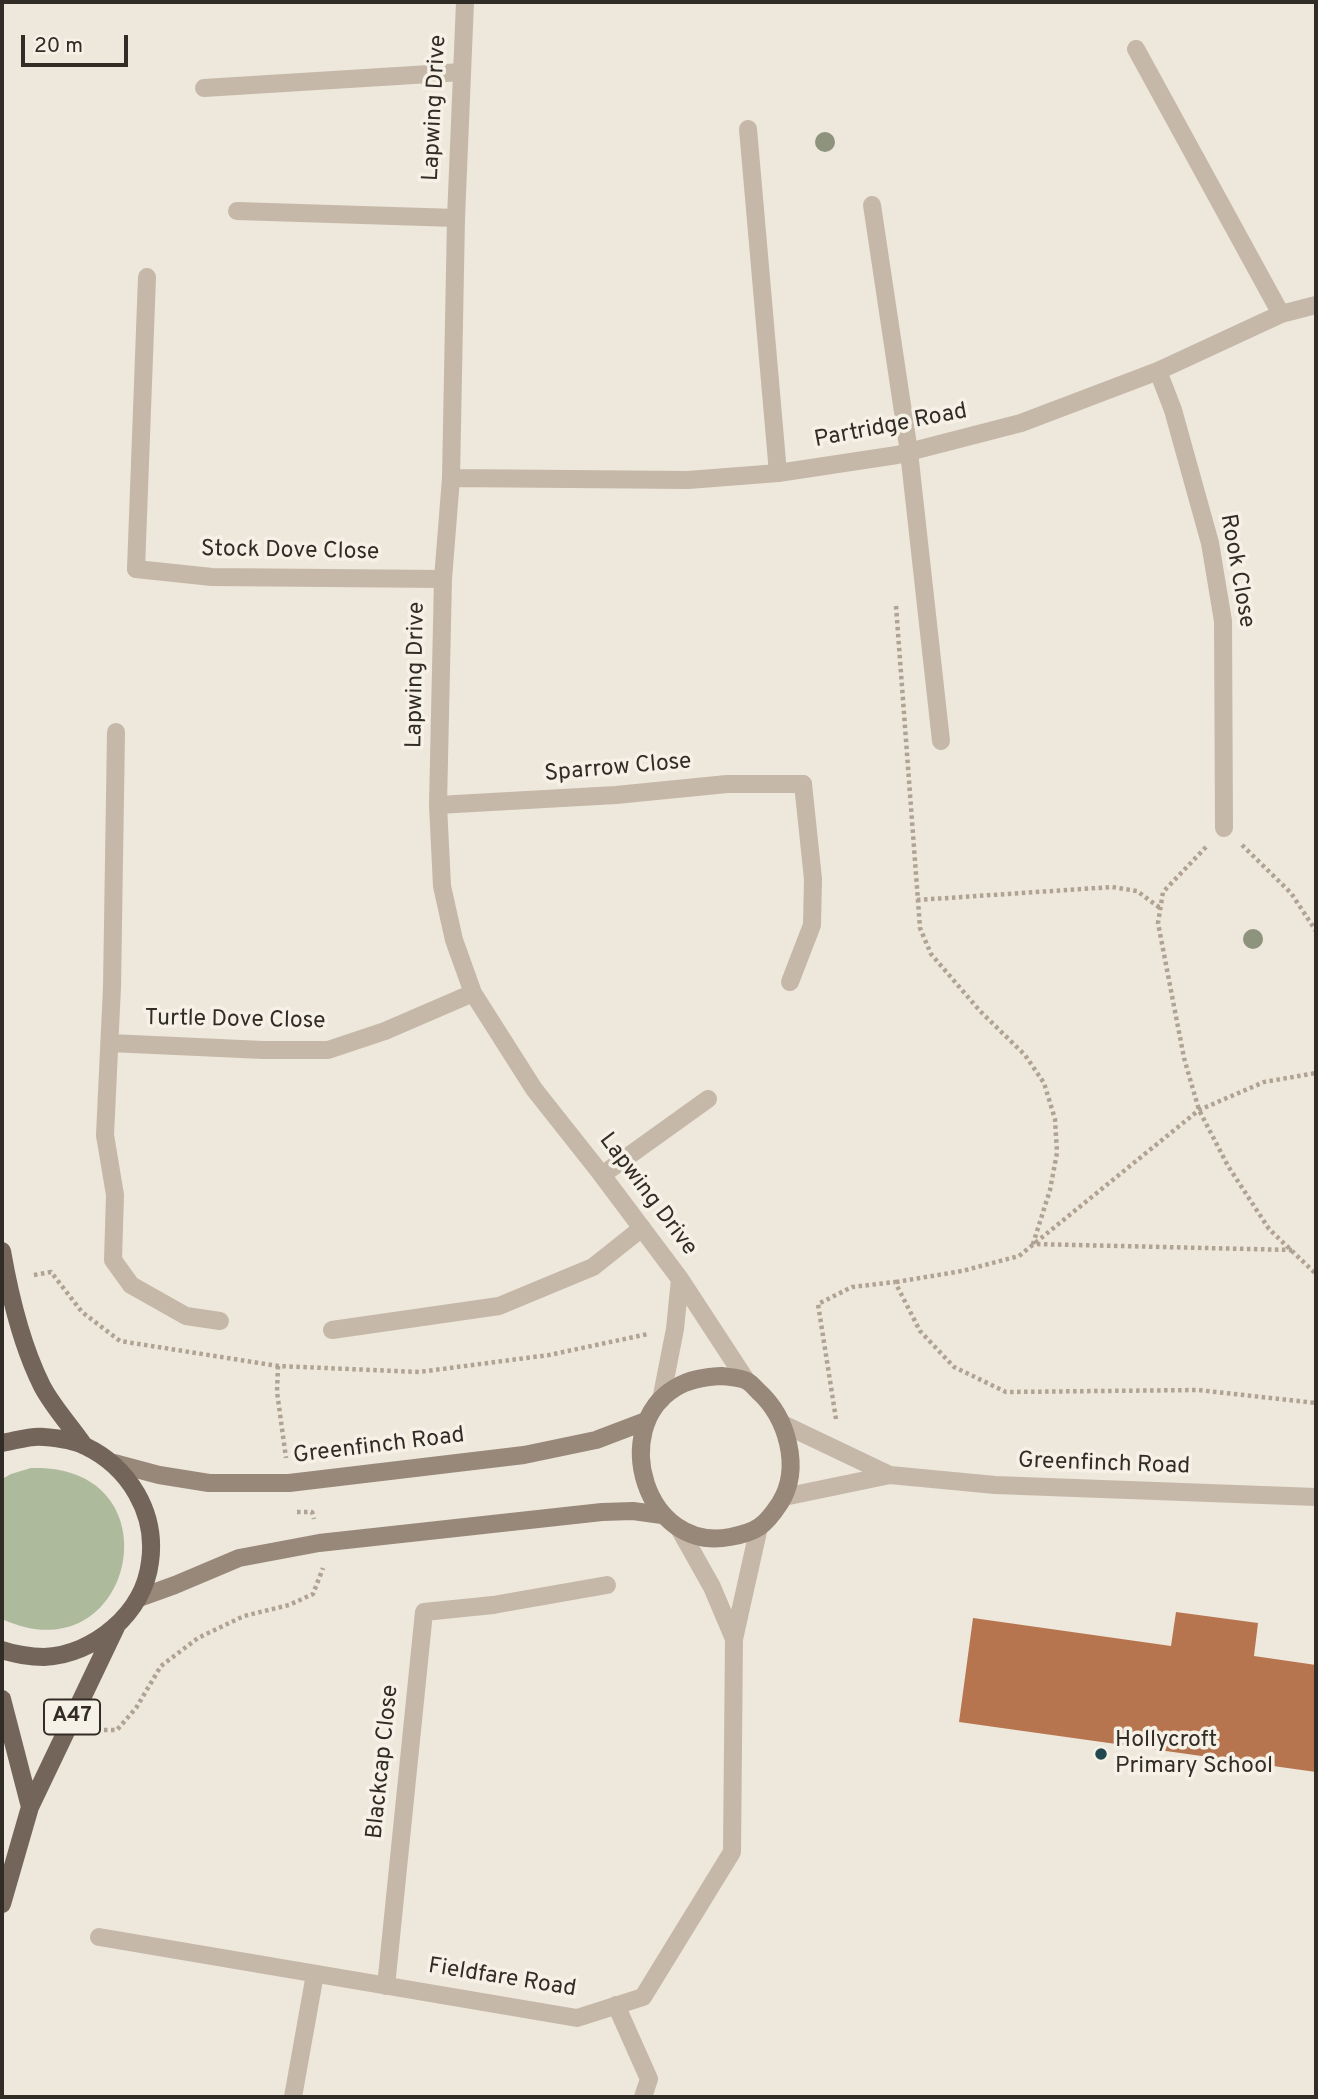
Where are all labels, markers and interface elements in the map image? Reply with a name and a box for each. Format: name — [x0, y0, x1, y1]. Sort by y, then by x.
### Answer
scale bar — [24, 21, 131, 65]
text: 20 m — [34, 33, 83, 60]
street label: Lapwing Drive — [418, 34, 454, 182]
street label: Partridge Road — [812, 399, 970, 455]
street label: Rook Close — [1212, 512, 1260, 630]
street label: Stock Dove Close — [201, 537, 379, 567]
street label: Lapwing Drive — [402, 602, 432, 748]
street label: Sparrow Close — [543, 749, 693, 789]
street label: Turtle Dove Close — [144, 1006, 326, 1036]
street label: Lapwing Drive — [592, 1128, 702, 1262]
street label: Greenfinch Road — [292, 1423, 466, 1471]
street label: Greenfinch Road — [1017, 1448, 1191, 1482]
street label: Blackcap Close — [362, 1683, 406, 1841]
road number: A47 — [44, 1700, 100, 1734]
place label: Hollycroft Primary School — [1115, 1727, 1273, 1781]
marker: Hollycroft Primary School — [1093, 1746, 1109, 1762]
street label: Fieldfare Road — [426, 1954, 578, 2004]

